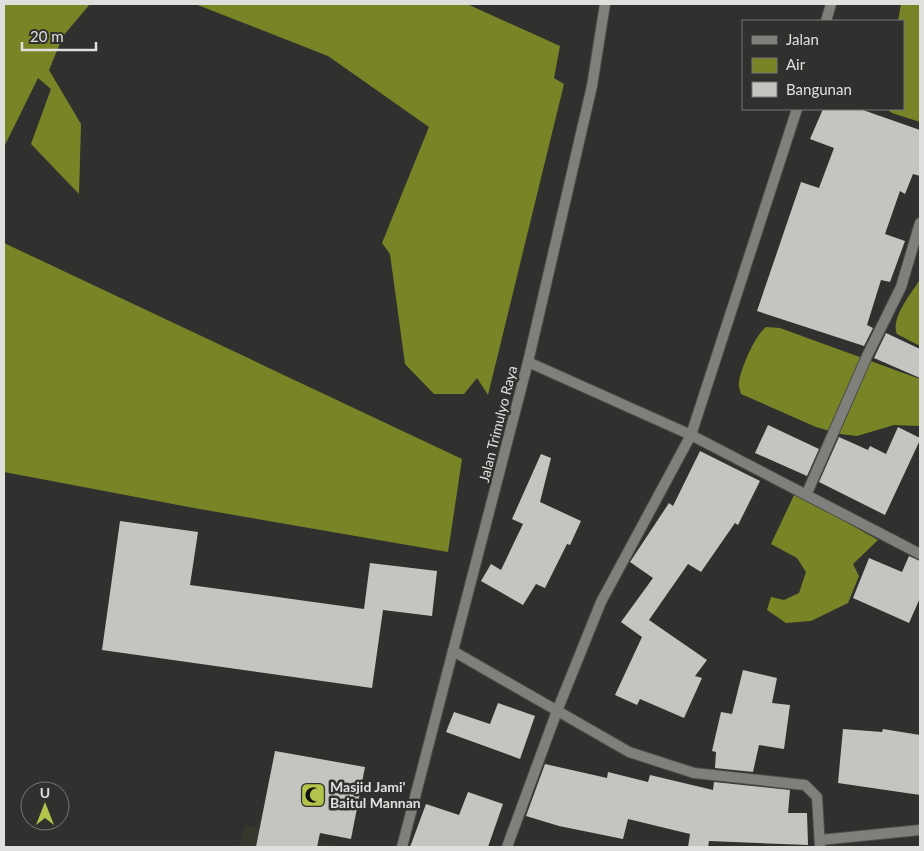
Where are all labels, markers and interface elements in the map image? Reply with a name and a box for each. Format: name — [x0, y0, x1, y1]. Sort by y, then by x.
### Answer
scale bar — [22, 20, 96, 52]
legend — [742, 20, 904, 110]
text: 20 m — [30, 27, 64, 45]
text: Jalan — [786, 30, 819, 48]
text: Air — [786, 55, 806, 73]
text: Bangunan — [786, 80, 852, 98]
street label: Jalan Trimulyo Raya — [475, 364, 520, 484]
place label: Masjid Jami' Baitul Mannan — [330, 778, 421, 811]
north arrow — [20, 781, 70, 831]
mosque icon: Masjid Jami' Baitul Mannan — [300, 782, 326, 808]
text: U — [40, 784, 50, 801]

